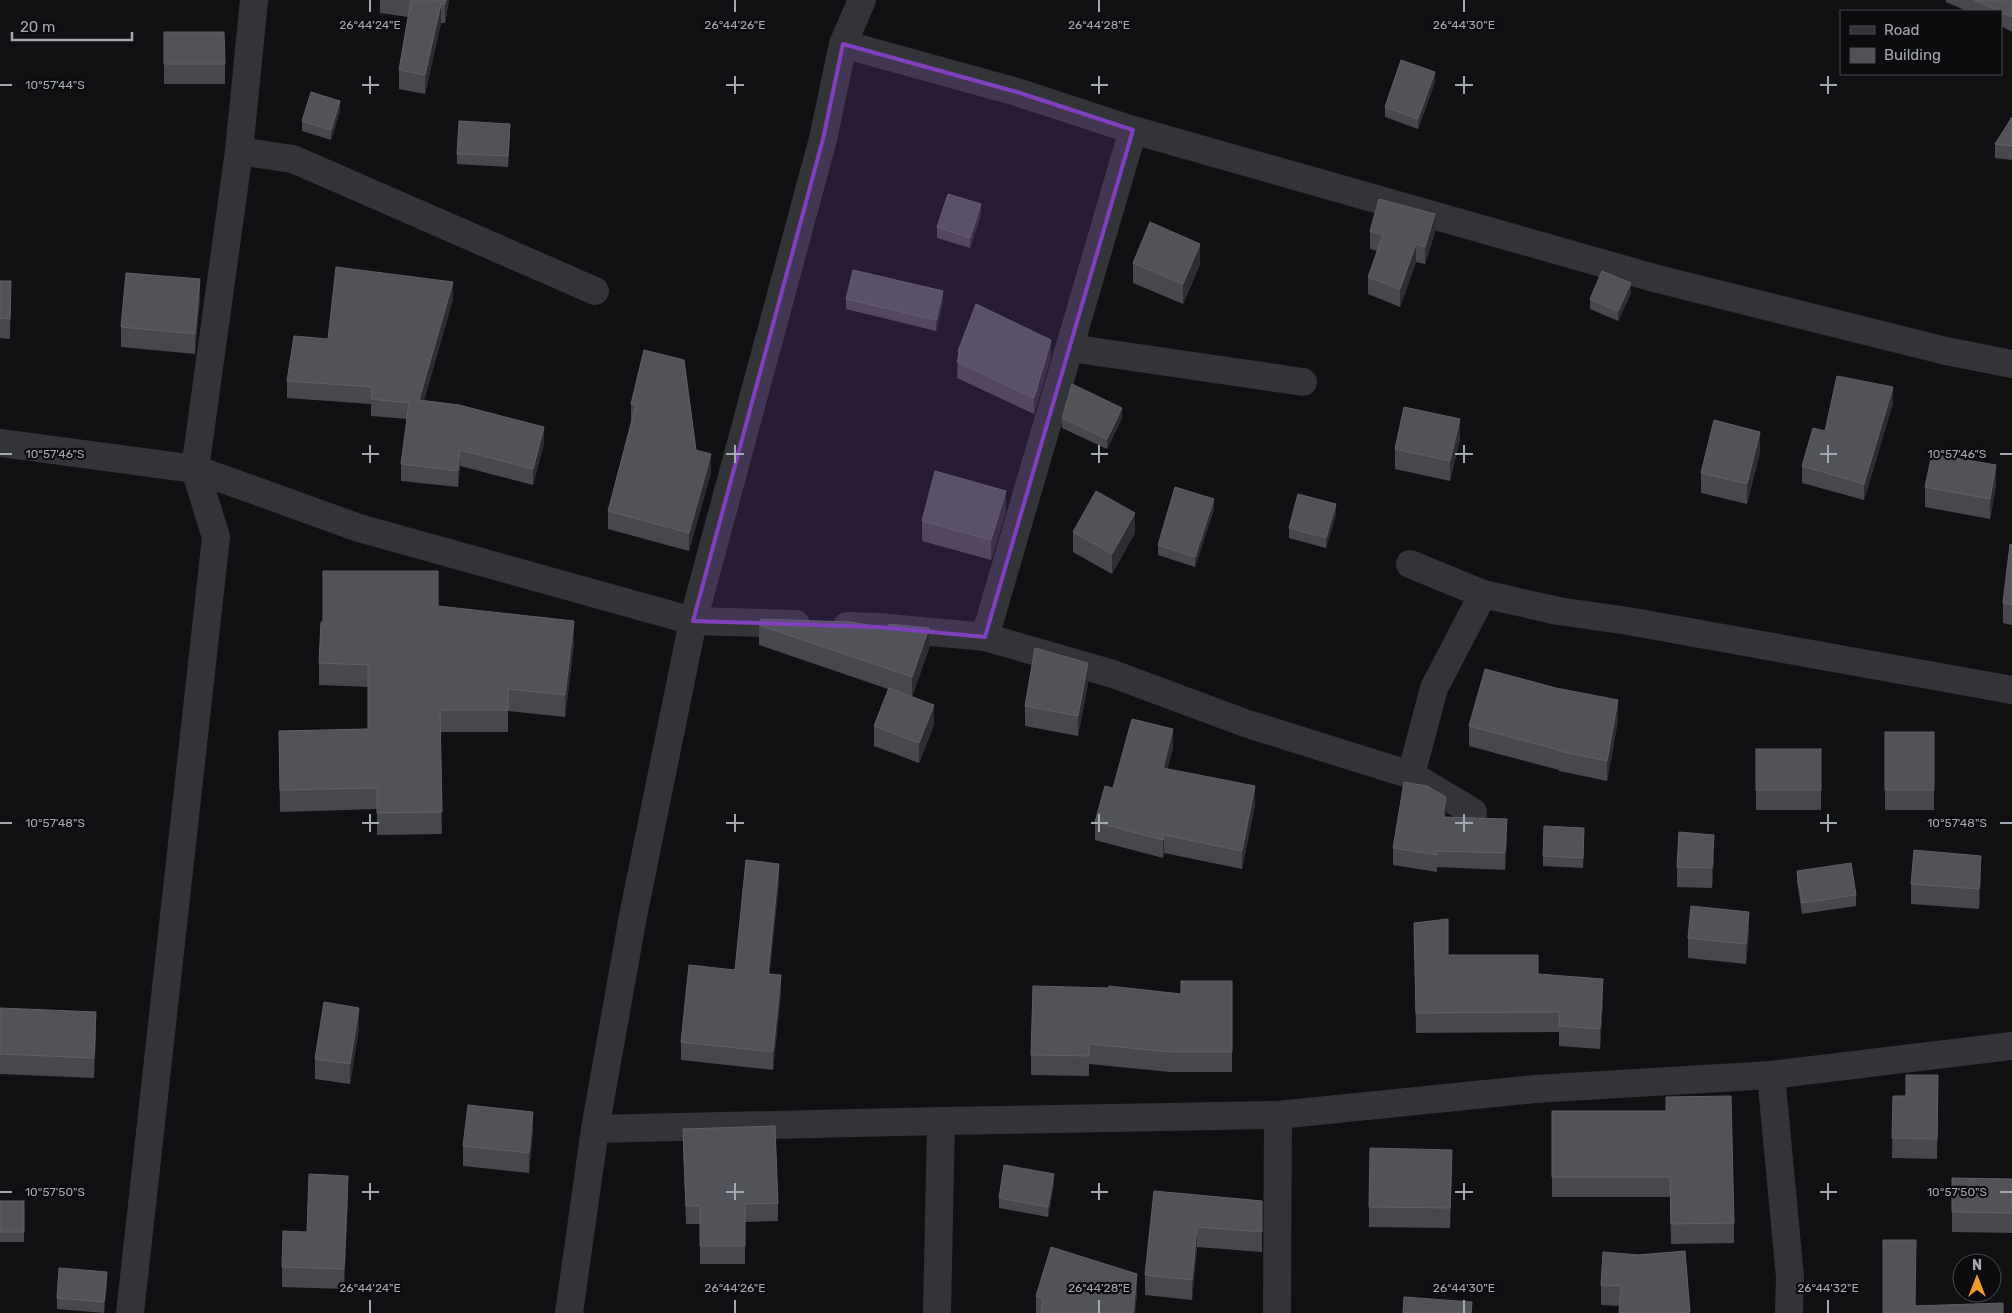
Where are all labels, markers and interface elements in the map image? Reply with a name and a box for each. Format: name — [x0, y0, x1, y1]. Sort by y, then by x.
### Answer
scale bar — [12, 10, 132, 42]
legend — [1840, 10, 2002, 75]
text: 20 m — [20, 18, 55, 36]
text: 26°44'24"E — [339, 18, 401, 32]
text: 26°44'26"E — [704, 18, 766, 32]
text: 26°44'28"E — [1068, 18, 1130, 32]
text: 26°44'30"E — [1433, 18, 1495, 32]
text: Road — [1884, 21, 1920, 39]
text: Building — [1884, 46, 1941, 64]
text: 10°57'44"S — [25, 78, 85, 92]
text: 10°57'46"S — [26, 447, 84, 461]
text: 10°57'46"S — [1928, 447, 1986, 461]
text: 10°57'48"S — [25, 816, 85, 830]
text: 10°57'48"S — [1927, 816, 1987, 830]
text: 10°57'50"S — [25, 1185, 85, 1199]
text: 10°57'50"S — [1927, 1185, 1987, 1199]
north arrow — [1952, 1253, 2002, 1303]
text: N — [1972, 1257, 1982, 1274]
text: 26°44'24"E — [339, 1281, 401, 1295]
text: 26°44'26"E — [704, 1281, 766, 1295]
text: 26°44'28"E — [1068, 1281, 1130, 1295]
text: 26°44'30"E — [1433, 1281, 1495, 1295]
text: 26°44'32"E — [1797, 1281, 1859, 1295]

